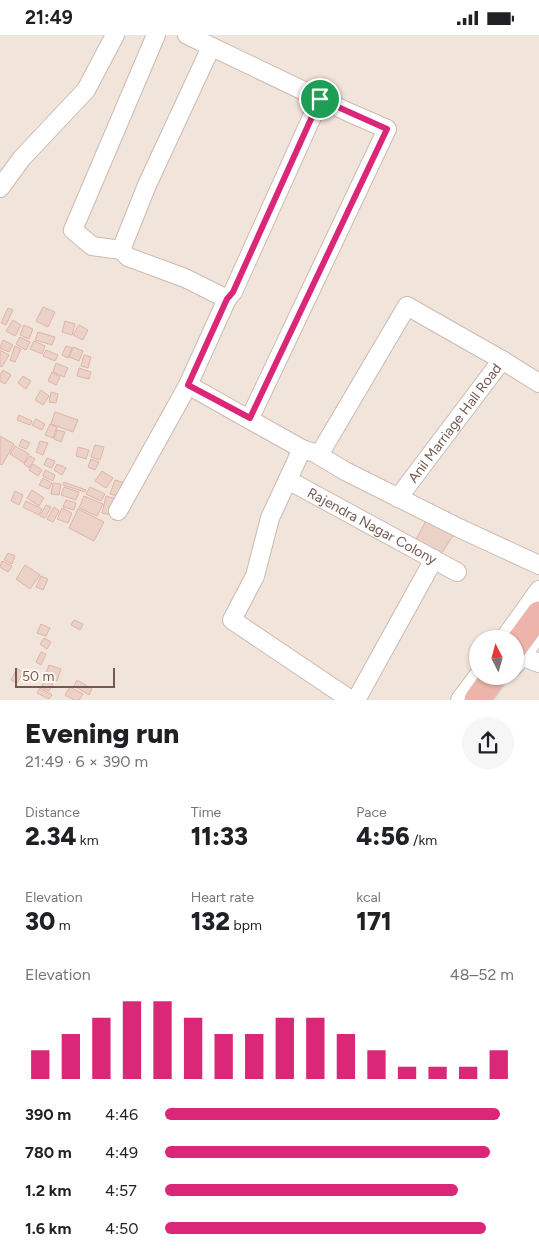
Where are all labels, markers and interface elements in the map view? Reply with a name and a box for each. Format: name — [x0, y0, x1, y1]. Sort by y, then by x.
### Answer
text: 21:49 — [25, 6, 73, 29]
pin — [299, 78, 341, 120]
icon: arrive — [306, 85, 334, 113]
street label: Anil Marriage Hall Road — [404, 360, 505, 486]
street label: Rajendra Nagar Colony — [305, 484, 441, 568]
north arrow — [469, 630, 524, 685]
map controls — [469, 630, 524, 685]
scale bar — [15, 665, 115, 688]
text: 50 m — [22, 668, 54, 685]
text: Evening run — [25, 716, 179, 750]
button: share — [462, 717, 514, 769]
text: 21:49 · 6 × 390 m — [25, 752, 148, 771]
text: Distance — [25, 804, 80, 821]
text: Time — [191, 804, 221, 821]
text: Pace — [356, 804, 387, 821]
text: 2.34 — [25, 821, 76, 851]
text: 11:33 — [191, 821, 248, 851]
text: 4:56 — [356, 821, 410, 851]
text: km — [76, 832, 99, 849]
text: /km — [410, 832, 437, 849]
text: Elevation — [25, 889, 83, 906]
text: Heart rate — [191, 889, 254, 906]
text: kcal — [356, 889, 381, 906]
text: 30 — [25, 906, 55, 936]
text: 132 — [191, 906, 230, 936]
text: 171 — [356, 906, 392, 936]
text: m — [55, 917, 71, 934]
text: bpm — [230, 917, 262, 934]
text: Elevation — [25, 965, 91, 984]
text: 48–52 m — [450, 965, 514, 984]
text: 390 m — [25, 1105, 71, 1124]
text: 4:46 — [105, 1105, 138, 1124]
text: 780 m — [25, 1143, 72, 1162]
text: 4:49 — [105, 1143, 138, 1162]
text: 1.2 km — [25, 1181, 71, 1200]
text: 4:57 — [105, 1181, 137, 1200]
text: 1.6 km — [25, 1219, 71, 1238]
text: 4:50 — [105, 1219, 138, 1238]

